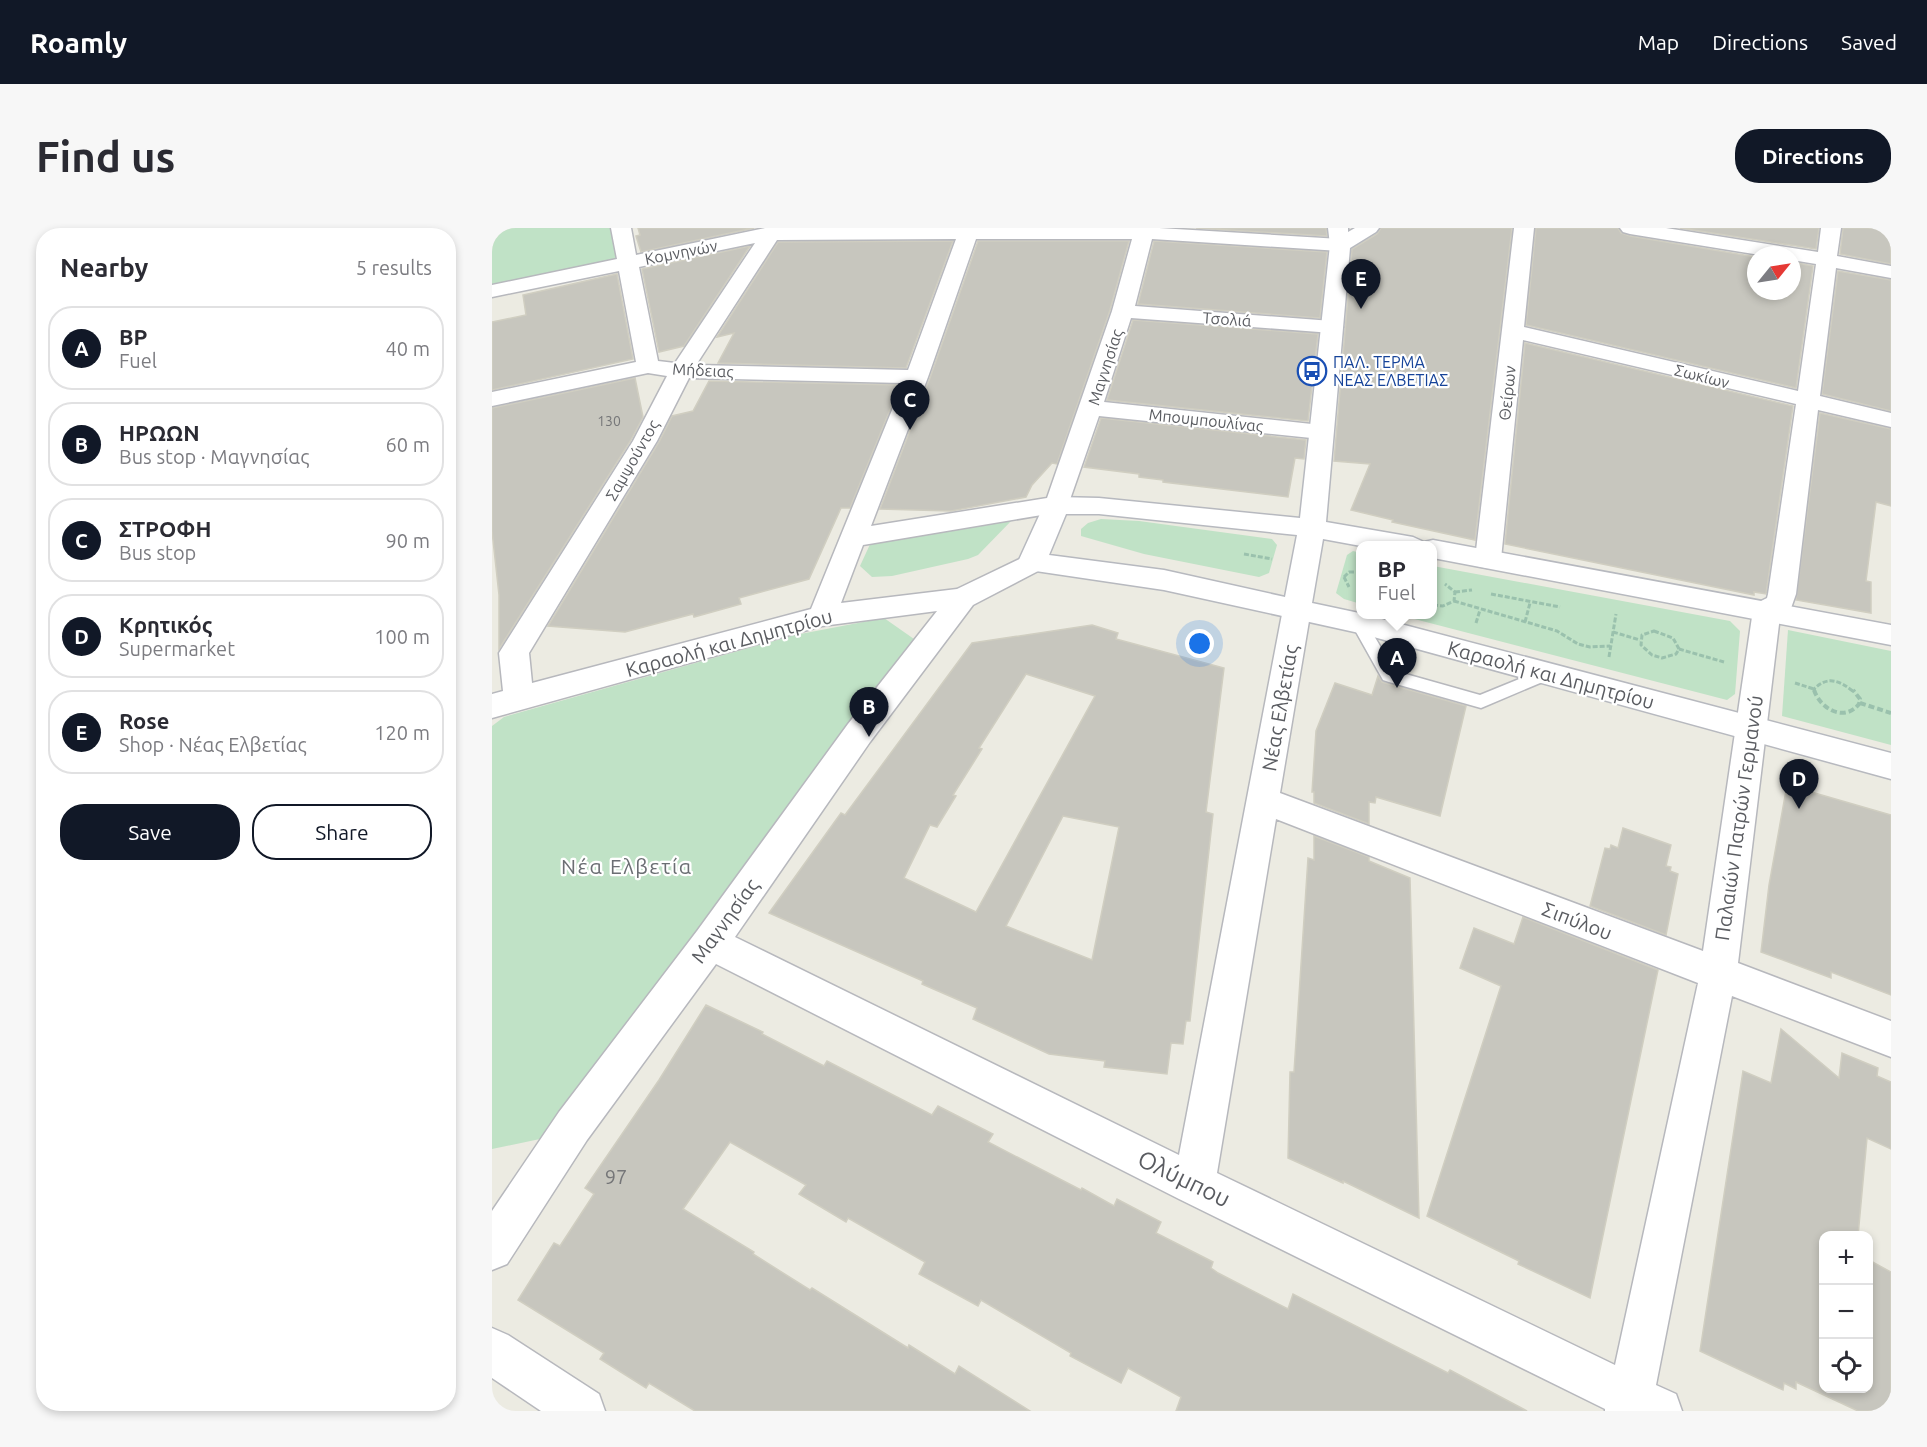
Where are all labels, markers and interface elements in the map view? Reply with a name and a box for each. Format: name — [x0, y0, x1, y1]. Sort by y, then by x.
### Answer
text: Roamly — [30, 27, 127, 58]
text: Map — [1638, 30, 1679, 54]
text: Directions — [1712, 30, 1808, 54]
text: Saved — [1841, 30, 1897, 54]
button: Directions — [1735, 129, 1891, 183]
text: Find us — [36, 133, 175, 180]
street label: Κομνηνών — [643, 236, 719, 268]
north arrow — [1747, 246, 1801, 300]
text: Nearby — [60, 253, 148, 282]
text: 5 results — [356, 256, 432, 279]
pin: E — [1342, 260, 1380, 309]
street label: Τσολιά — [1202, 308, 1252, 330]
text: BP — [119, 324, 148, 349]
street label: Μαγνησίας — [1084, 327, 1127, 408]
text: A — [74, 337, 89, 360]
text: 40 m — [386, 337, 430, 360]
text: Fuel — [119, 349, 157, 372]
place label: ΠΑΛ. ΤΕΡΜΑ ΝΕΑΣ ΕΛΒΕΤΙΑΣ — [1333, 353, 1448, 389]
bus stop icon: ΠΑΛ. ΤΕΡΜΑ ΝΕΑΣ ΕΛΒΕΤΙΑΣ — [1296, 355, 1328, 387]
street label: Μήδειας — [672, 359, 734, 382]
street label: Σωκίων — [1673, 361, 1731, 392]
street label: Θείρων — [1495, 364, 1519, 421]
pin: C — [890, 380, 930, 430]
street label: Μπουμπουλίνας — [1148, 405, 1264, 436]
house number: 130 — [597, 413, 621, 429]
street label: Σαμψούντος — [602, 417, 663, 504]
text: ΗΡΩΩΝ — [119, 420, 200, 445]
text: B — [75, 433, 88, 456]
text: 60 m — [386, 433, 430, 456]
text: Bus stop · Μαγνησίας — [119, 445, 309, 468]
text: ΣΤΡΟΦΗ — [119, 516, 211, 541]
text: C — [75, 529, 88, 552]
text: 90 m — [386, 529, 430, 552]
text: Bus stop — [119, 541, 196, 564]
popup — [1356, 541, 1437, 619]
text: BP — [1378, 556, 1406, 581]
text: Fuel — [1378, 581, 1415, 604]
street label: Καραολή και Δημητρίου — [623, 604, 835, 681]
text: Κρητικός — [119, 612, 212, 637]
text: D — [74, 625, 89, 648]
text: 100 m — [374, 625, 430, 648]
your location — [1185, 629, 1214, 658]
street label: Καραολή και Δημητρίου — [1445, 636, 1657, 713]
text: Supermarket — [119, 637, 235, 660]
pin: A — [1378, 638, 1416, 688]
street label: Νέας Ελβετίας — [1257, 643, 1302, 773]
pin: B — [850, 688, 889, 737]
street label: Παλαιών Πατρών Γερμανού — [1710, 694, 1767, 942]
text: Rose — [119, 708, 169, 733]
text: E — [76, 721, 87, 744]
text: 120 m — [374, 721, 430, 744]
text: Shop · Νέας Ελβετίας — [119, 733, 307, 756]
pin: D — [1780, 760, 1818, 809]
button: Save — [60, 804, 240, 860]
button: Share — [252, 804, 432, 860]
district label: Νέα Ελβετία — [561, 854, 693, 878]
street label: Μαγνησίας — [686, 874, 763, 967]
street label: Σιπύλου — [1539, 897, 1615, 944]
street label: Ολύμπου — [1134, 1145, 1235, 1212]
house number: 97 — [605, 1165, 627, 1188]
map controls — [1819, 1231, 1873, 1393]
button: + — [1819, 1231, 1873, 1285]
button: − — [1819, 1285, 1873, 1339]
button: locate — [1819, 1339, 1873, 1393]

